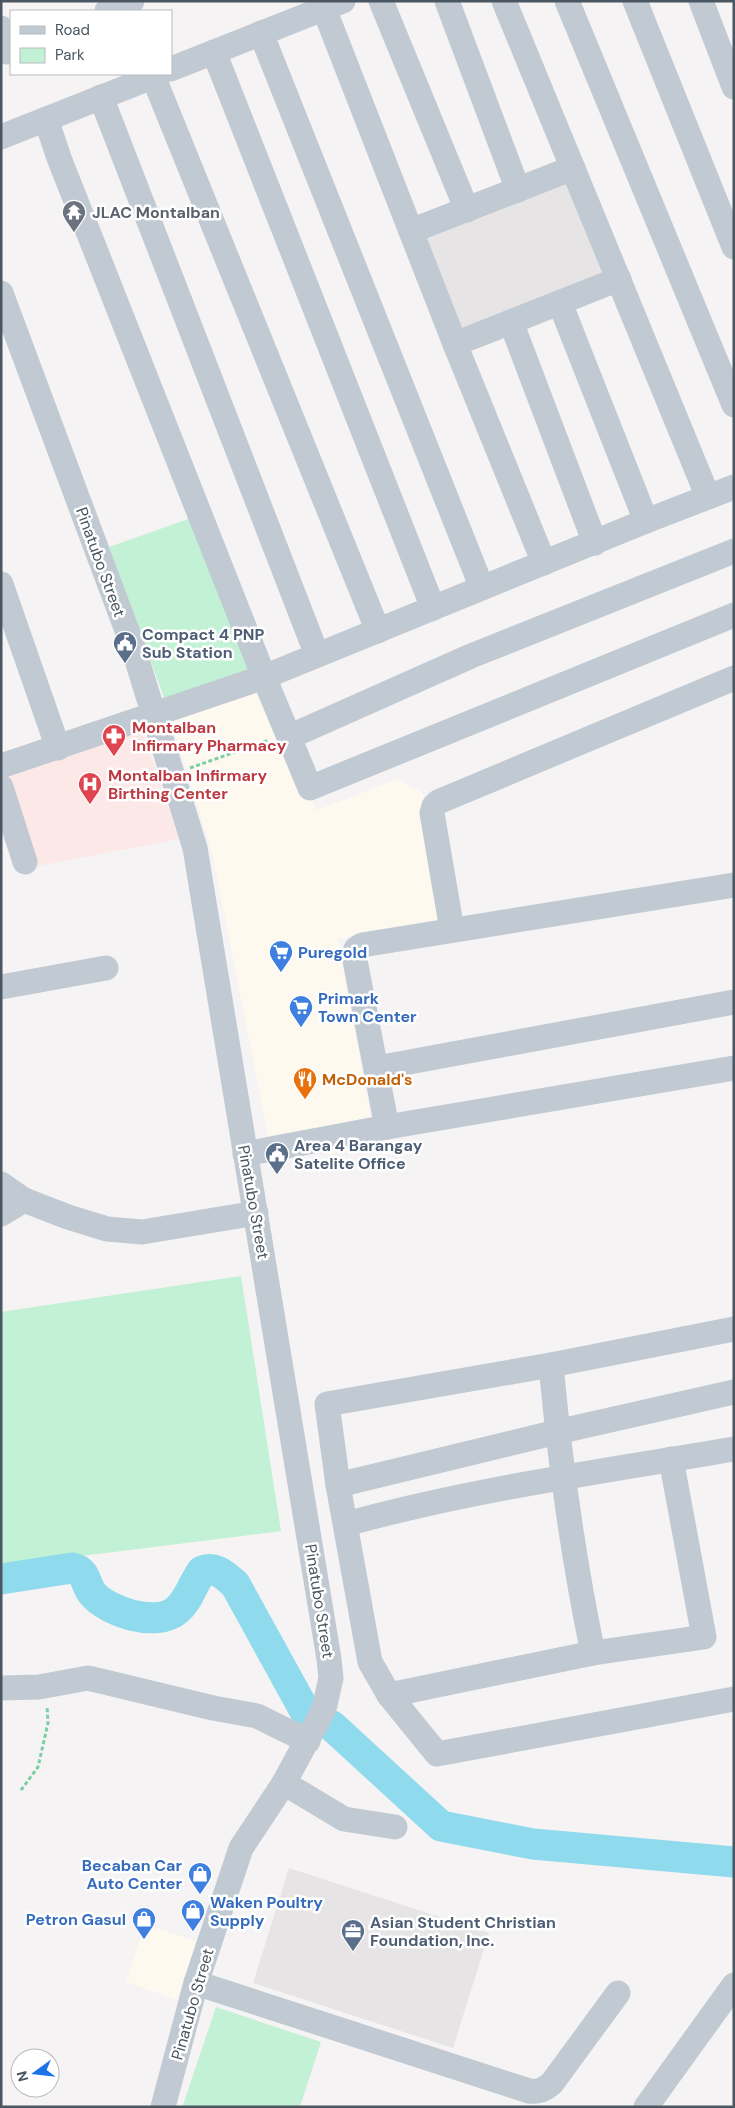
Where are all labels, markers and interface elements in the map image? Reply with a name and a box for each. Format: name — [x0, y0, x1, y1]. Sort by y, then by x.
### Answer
legend — [10, 10, 172, 75]
text: Road — [55, 20, 90, 40]
text: Park — [55, 45, 85, 65]
temple icon: JLAC Montalban — [61, 199, 87, 233]
place label: JLAC Montalban — [92, 202, 220, 223]
street label: Pinatubo Street — [71, 504, 130, 620]
place label: Compact 4 PNP Sub Station — [142, 624, 264, 663]
public building icon: Compact 4 PNP Sub Station — [112, 630, 138, 664]
place label: Montalban Infirmary Pharmacy — [132, 717, 287, 756]
pharmacy icon: Montalban Infirmary Pharmacy — [101, 723, 127, 757]
place label: Montalban Infirmary Birthing Center — [108, 765, 267, 804]
hospital icon: Montalban Infirmary Birthing Center — [77, 771, 103, 805]
supermarket icon: Puregold — [268, 939, 294, 973]
place label: Puregold — [298, 942, 367, 963]
place label: Primark Town Center — [318, 988, 417, 1027]
supermarket icon: Primark Town Center — [288, 994, 314, 1028]
restaurant icon: McDonald's — [292, 1066, 318, 1100]
place label: McDonald's — [322, 1069, 413, 1090]
place label: Area 4 Barangay Satelite Office — [294, 1135, 423, 1174]
public building icon: Area 4 Barangay Satelite Office — [264, 1141, 290, 1175]
street label: Pinatubo Street — [233, 1143, 274, 1261]
street label: Pinatubo Street — [300, 1542, 339, 1660]
place label: Becaban Car Auto Center — [82, 1855, 182, 1894]
shop icon: Becaban Car Auto Center — [187, 1861, 213, 1895]
place label: Waken Poultry Supply — [210, 1892, 323, 1931]
shop icon: Waken Poultry Supply — [180, 1898, 206, 1932]
shop icon: Petron Gasul — [131, 1906, 157, 1940]
place label: Petron Gasul — [26, 1909, 126, 1930]
place label: Asian Student Christian Foundation, Inc. — [370, 1912, 556, 1951]
office icon: Asian Student Christian Foundation, Inc. — [340, 1918, 366, 1952]
street label: Pinatubo Street — [166, 1946, 218, 2062]
north arrow — [10, 2048, 60, 2098]
text: N — [12, 2069, 32, 2084]

